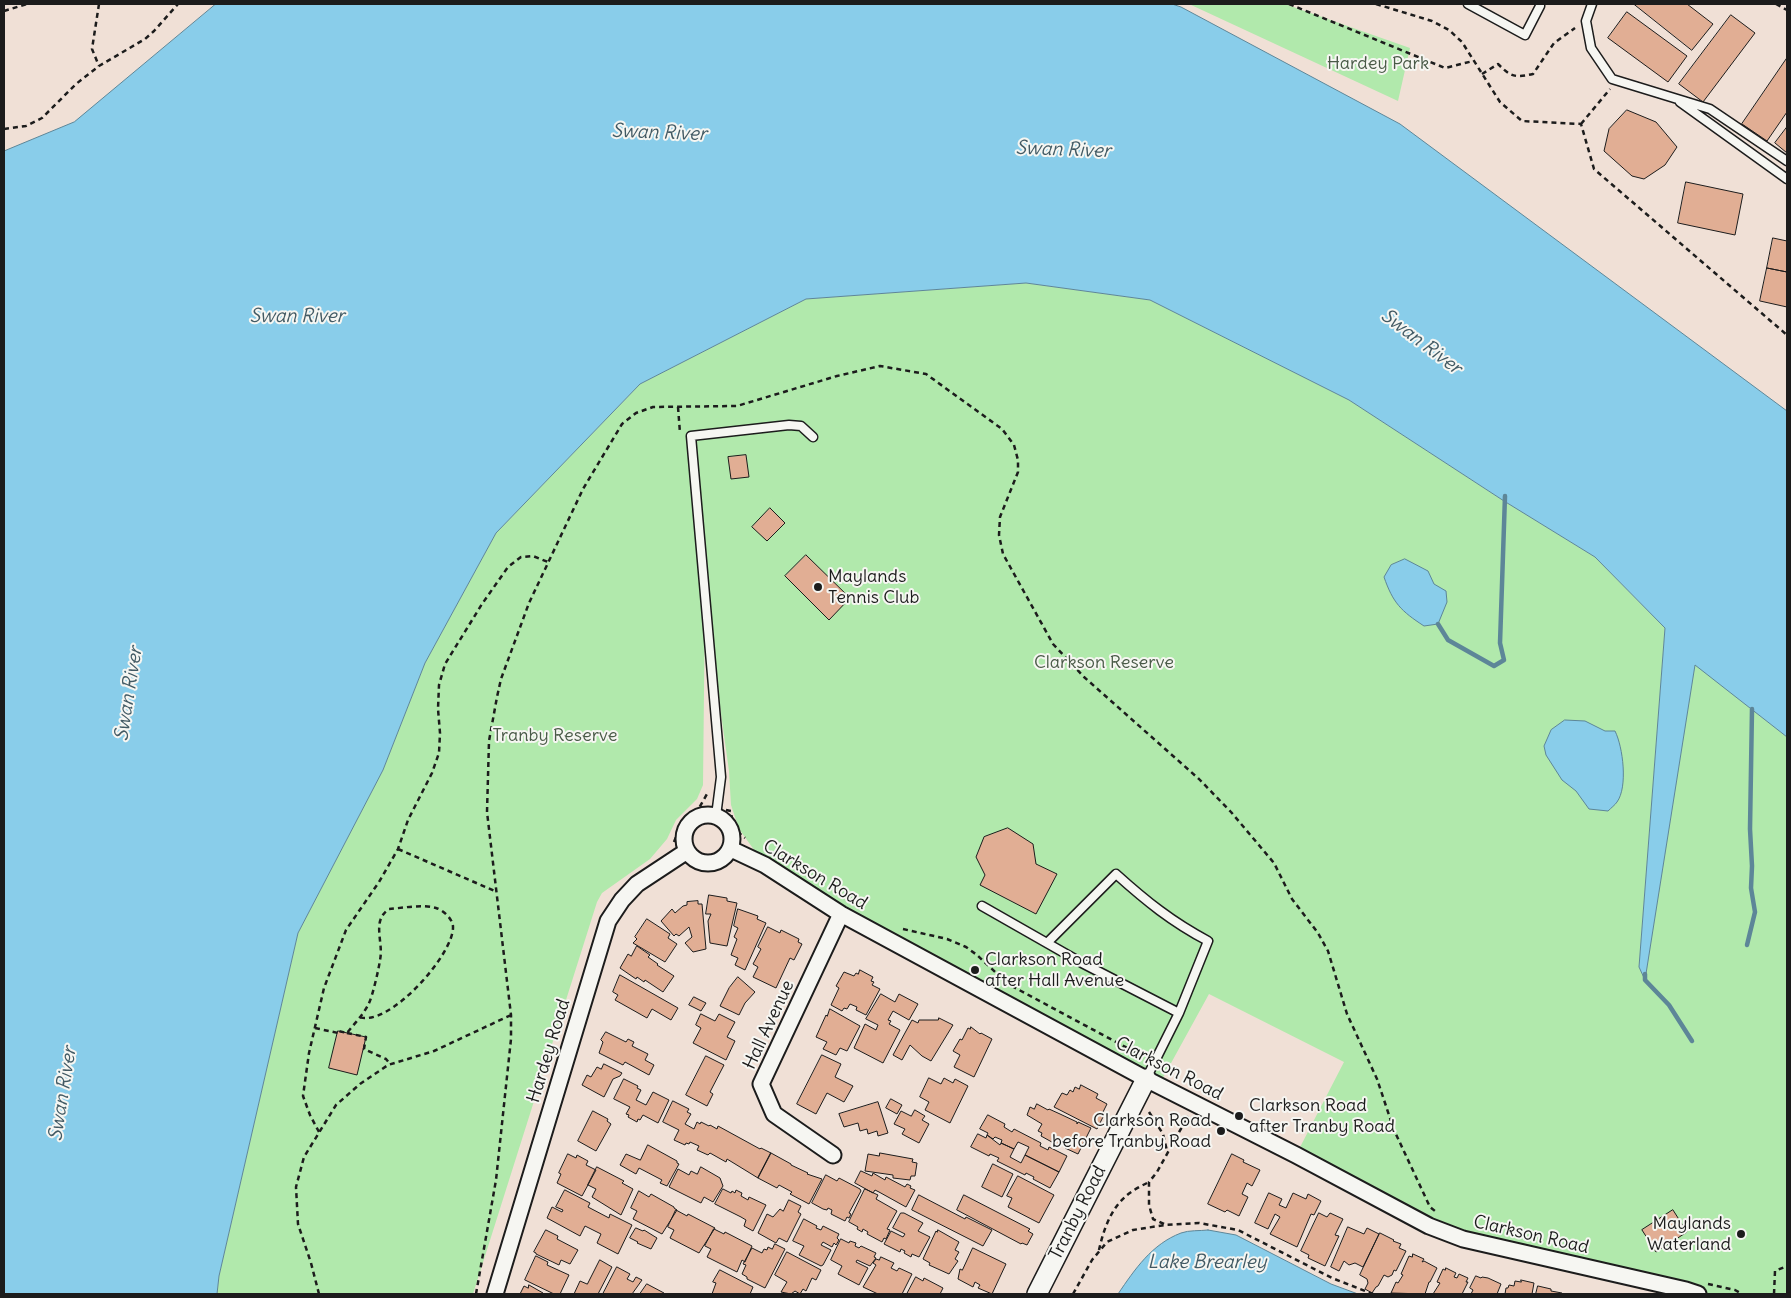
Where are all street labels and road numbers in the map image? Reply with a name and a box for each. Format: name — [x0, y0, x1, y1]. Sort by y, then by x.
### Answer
street label: Clarkson Road — [759, 835, 871, 915]
street label: Hall Avenue — [739, 977, 799, 1073]
street label: Hardey Road — [523, 997, 575, 1105]
street label: Clarkson Road — [1112, 1033, 1226, 1105]
street label: Tranby Road — [1045, 1162, 1111, 1264]
street label: Clarkson Road — [1471, 1211, 1591, 1259]

